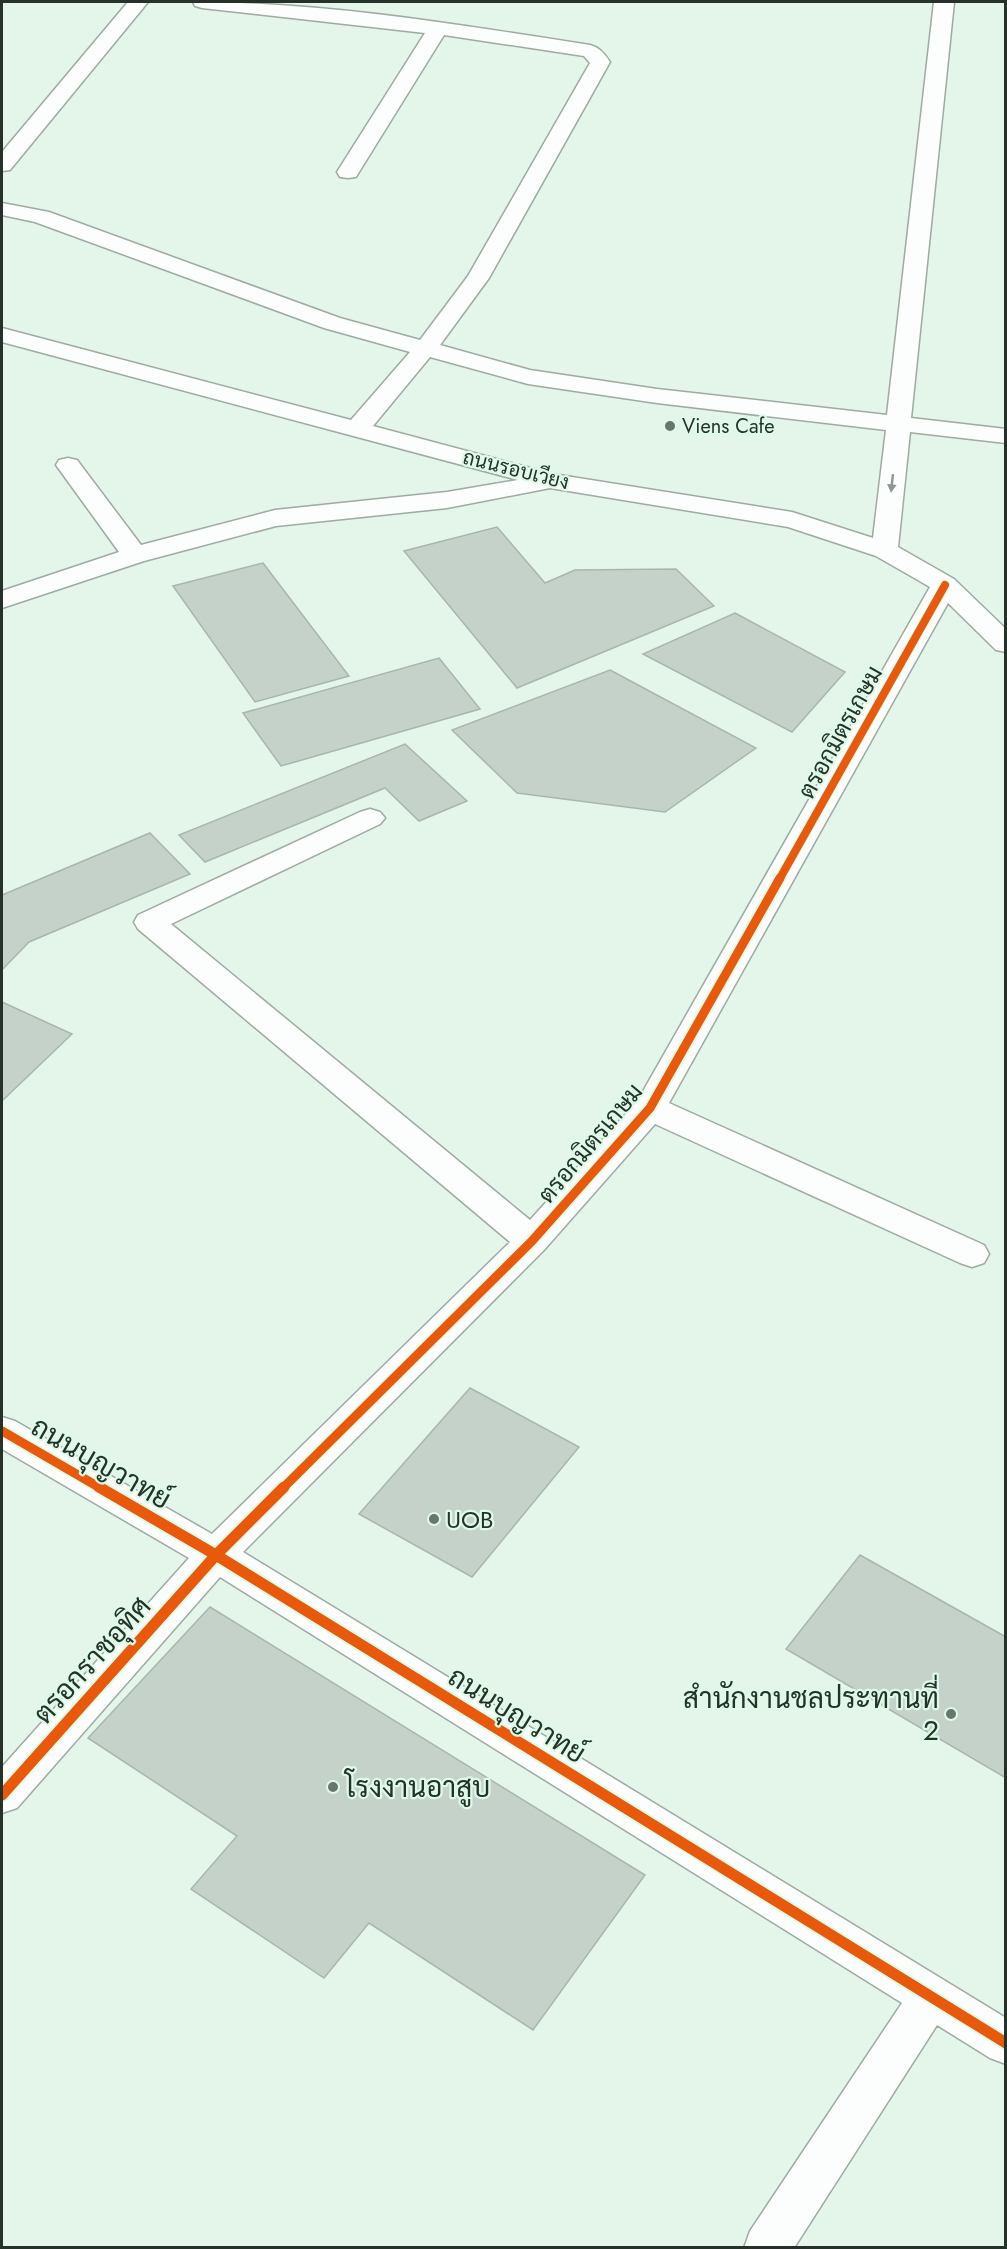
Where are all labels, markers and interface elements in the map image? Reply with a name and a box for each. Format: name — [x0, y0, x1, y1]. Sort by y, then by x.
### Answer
place label: Viens Cafe — [682, 412, 775, 441]
marker: Viens Cafe — [663, 419, 677, 433]
street label: ถนนรอบเวียง — [460, 443, 572, 497]
one-way arrow — [887, 474, 897, 493]
street label: ตรอกมิตรเกษม — [789, 659, 891, 805]
street label: ตรอกมิตรเกษม — [529, 1075, 651, 1211]
street label: ถนนบุญวาทย์ — [23, 1406, 179, 1520]
place label: UOB — [446, 1502, 493, 1537]
marker: UOB — [427, 1512, 441, 1526]
street label: ตรอกราชอุทิศ — [24, 1587, 160, 1733]
street label: ถนนบุญวาทย์ — [440, 1656, 594, 1774]
place label: สำนักงานชลประทานที่ 2 — [683, 1674, 939, 1751]
marker: สำนักงานชลประทานที่ 2 — [944, 1707, 958, 1721]
place label: โรงงานอาสูบ — [343, 1767, 490, 1808]
marker: โรงงานอาสูบ — [326, 1780, 340, 1794]

